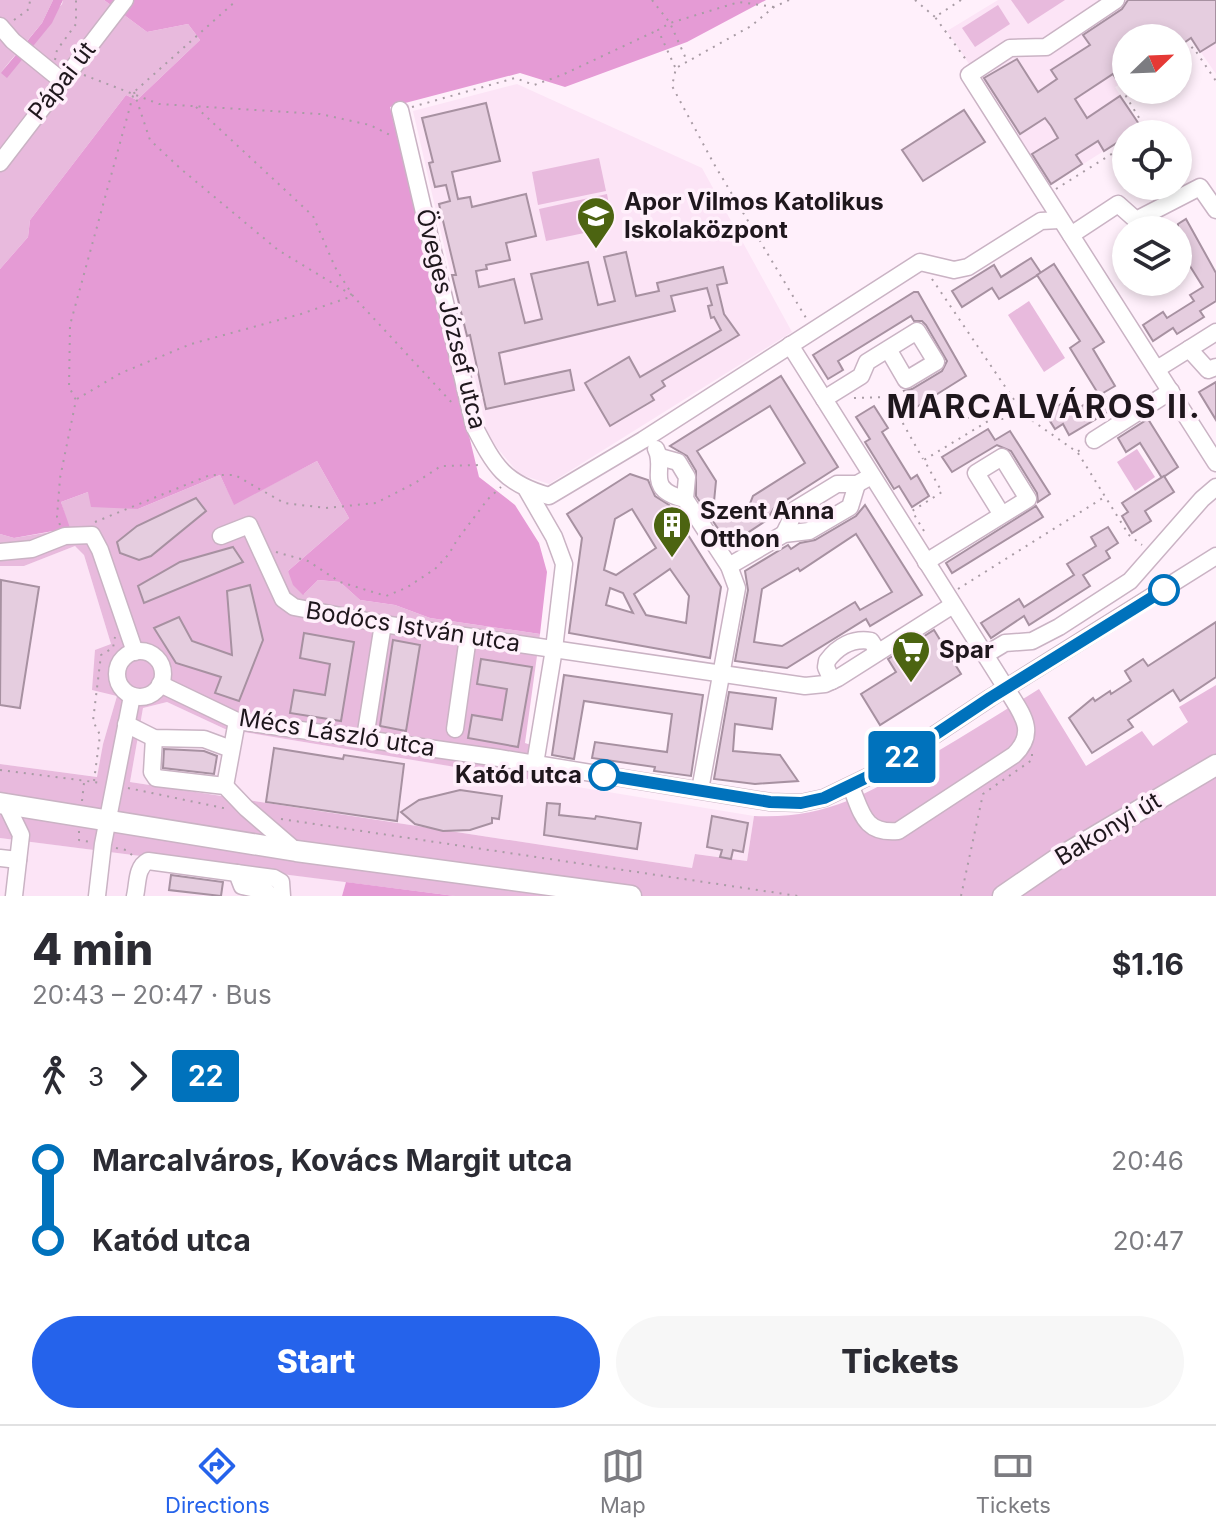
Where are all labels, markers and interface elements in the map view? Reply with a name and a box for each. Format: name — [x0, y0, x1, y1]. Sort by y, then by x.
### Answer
north arrow — [1112, 24, 1192, 104]
map controls — [1112, 24, 1192, 296]
street label: Pápai út — [22, 35, 101, 126]
button: locate — [1112, 120, 1192, 200]
place label: Apor Vilmos Katolikus Iskolaközpont — [624, 187, 884, 244]
school or university icon: Apor Vilmos Katolikus Iskolaközpont — [575, 195, 617, 250]
street label: Öveges József utca — [410, 206, 493, 432]
button: layers — [1112, 216, 1192, 296]
district label: MARCALVÁROS II. — [886, 387, 1202, 426]
place label: Szent Anna Otthon — [700, 496, 834, 553]
building icon: Szent Anna Otthon — [651, 504, 693, 559]
unlabelled marker — [1149, 575, 1179, 605]
street label: Bodócs István utca — [304, 595, 522, 658]
supermarket icon: Spar — [890, 629, 932, 684]
place label: Spar — [939, 635, 994, 664]
street label: Mécs László utca — [237, 703, 437, 762]
line badge: 22 — [866, 731, 938, 783]
text: 22 — [884, 740, 920, 774]
place label: Katód utca — [455, 760, 582, 789]
marker: Katód utca — [589, 760, 619, 790]
street label: Bakonyi út — [1050, 786, 1166, 871]
text: 4 min — [32, 922, 153, 976]
text: $1.16 — [1112, 946, 1184, 982]
text: 20:43 – 20:47 · Bus — [32, 979, 272, 1010]
icon: walk — [32, 1054, 76, 1098]
icon: forward — [116, 1054, 160, 1098]
text: 22 — [188, 1059, 223, 1093]
text: 3 — [88, 1061, 104, 1092]
text: Marcalváros, Kovács Margit utca — [92, 1142, 572, 1178]
text: 20:46 — [1111, 1145, 1184, 1176]
text: Katód utca — [92, 1222, 251, 1258]
text: 20:47 — [1113, 1225, 1184, 1256]
button: Start — [32, 1316, 600, 1408]
button: Tickets — [616, 1316, 1184, 1408]
tab: Directions — [165, 1444, 270, 1518]
tab: Map — [600, 1444, 646, 1518]
tab: Tickets — [976, 1444, 1051, 1518]

